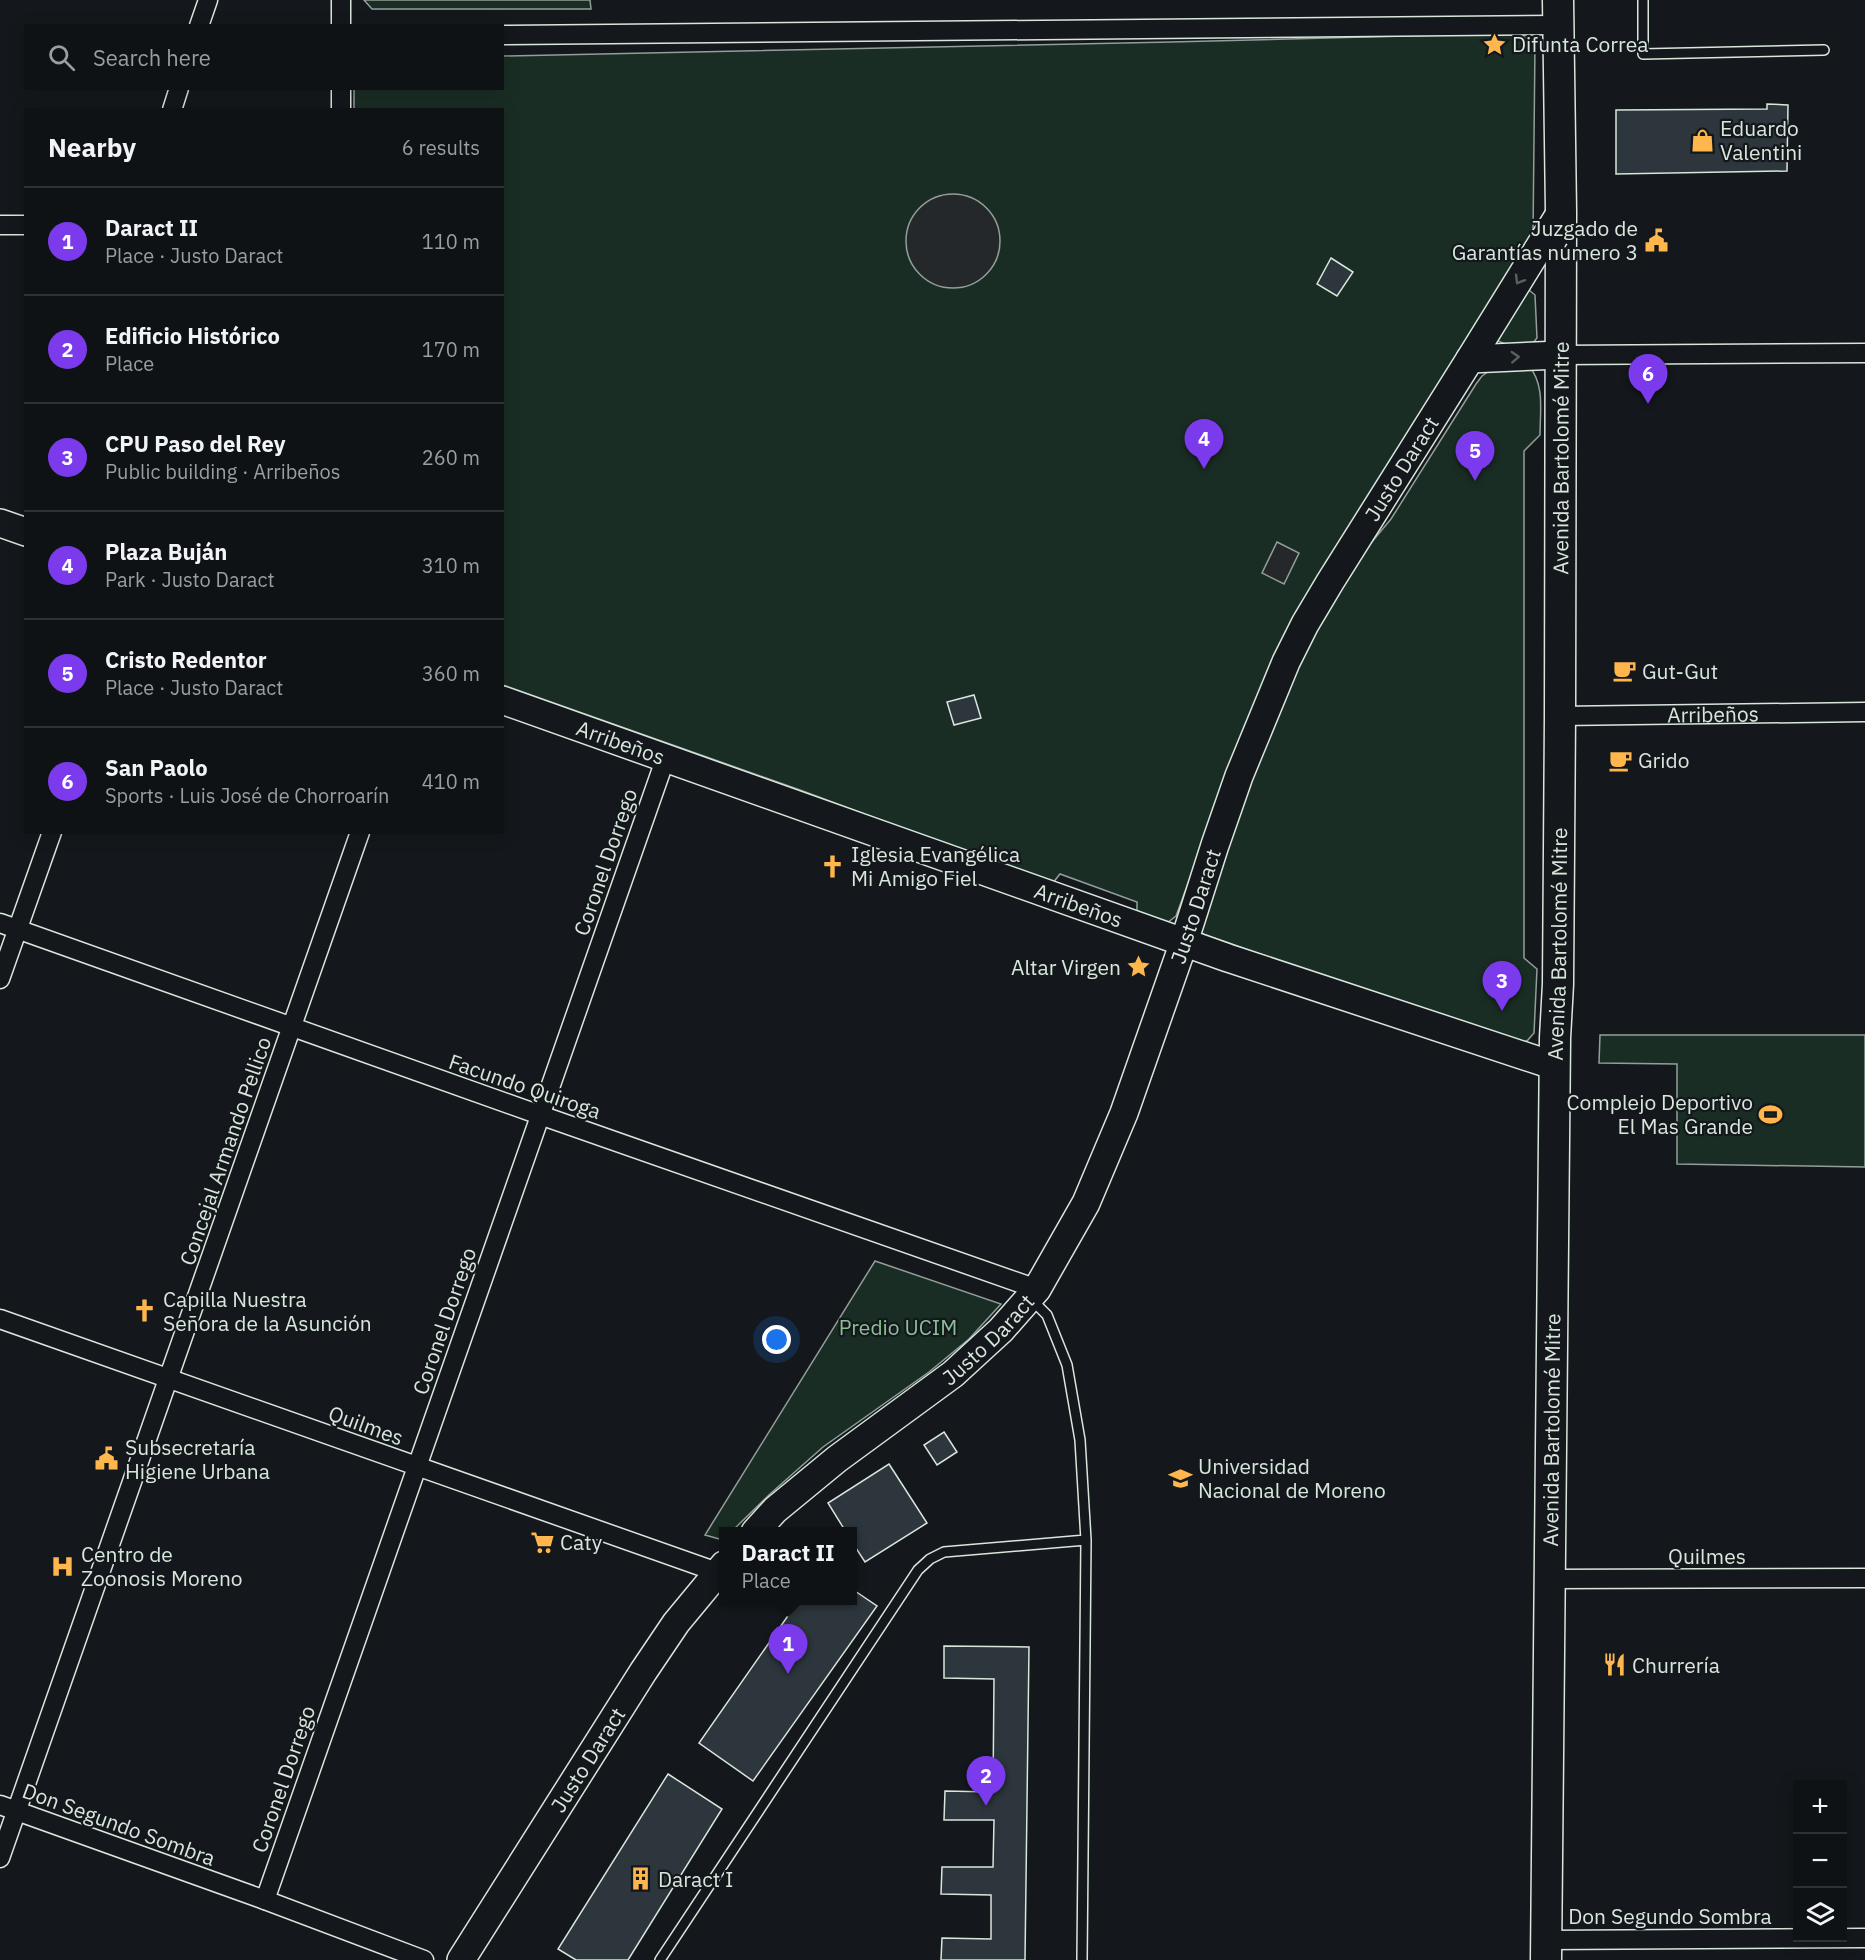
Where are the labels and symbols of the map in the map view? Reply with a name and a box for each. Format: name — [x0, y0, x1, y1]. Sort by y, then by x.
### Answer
place label: Difunta Correa — [1512, 30, 1648, 58]
place icon: Difunta Correa — [1481, 31, 1507, 57]
place label: Eduardo Valentini — [1720, 114, 1802, 166]
shop icon: Eduardo Valentini — [1689, 127, 1715, 153]
place label: Juzgado de Garantías número 3 — [1452, 214, 1638, 266]
public building icon: Juzgado de Garantías número 3 — [1643, 227, 1669, 253]
one-way arrow — [1515, 274, 1527, 284]
street label: Avenida Bartolomé Mitre — [1546, 341, 1575, 575]
one-way arrow — [1511, 351, 1520, 364]
pin: 6 — [1628, 354, 1668, 404]
street label: Justo Daract — [1358, 411, 1445, 526]
pin: 4 — [1184, 420, 1224, 469]
pin: 5 — [1456, 432, 1494, 481]
place label: Gut-Gut — [1642, 657, 1718, 685]
cafe icon: Gut-Gut — [1611, 658, 1637, 684]
street label: Arribeños — [1667, 699, 1759, 729]
street label: Arribeños — [573, 714, 669, 771]
place label: Grido — [1638, 746, 1690, 774]
cafe icon: Grido — [1607, 747, 1633, 773]
street label: Coronel Dorrego — [567, 785, 643, 939]
street label: Avenida Bartolomé Mitre — [1541, 827, 1573, 1061]
place label: Iglesia Evangélica Mi Amigo Fiel — [851, 840, 1020, 892]
street label: Justo Daract — [1164, 845, 1227, 967]
church icon: Iglesia Evangélica Mi Amigo Fiel — [820, 853, 846, 879]
street label: Arribeños — [1031, 876, 1127, 933]
place label: Altar Virgen — [1011, 953, 1121, 981]
place icon: Altar Virgen — [1126, 954, 1152, 980]
pin: 3 — [1482, 962, 1522, 1011]
street label: Concejal Armando Pellico — [173, 1033, 277, 1269]
street label: Facundo Quiroga — [445, 1047, 605, 1125]
place label: Complejo Deportivo El Mas Grande — [1567, 1088, 1753, 1140]
sports icon: Complejo Deportivo El Mas Grande — [1758, 1101, 1784, 1127]
street label: Coronel Dorrego — [406, 1244, 482, 1398]
place label: Capilla Nuestra Señora de la Asunción — [163, 1285, 372, 1337]
street label: Justo Daract — [936, 1288, 1040, 1391]
church icon: Capilla Nuestra Señora de la Asunción — [132, 1298, 158, 1324]
park label: Predio UCIM — [839, 1313, 957, 1341]
street label: Avenida Bartolomé Mitre — [1536, 1313, 1566, 1547]
your location — [762, 1325, 791, 1354]
street label: Quilmes — [325, 1399, 407, 1451]
place label: Subsecretaría Higiene Urbana — [125, 1433, 270, 1485]
public building icon: Subsecretaría Higiene Urbana — [94, 1446, 120, 1472]
place label: Universidad Nacional de Moreno — [1198, 1452, 1386, 1504]
school or university icon: Universidad Nacional de Moreno — [1167, 1465, 1193, 1491]
place label: Caty — [560, 1528, 603, 1556]
supermarket icon: Caty — [529, 1529, 555, 1555]
place label: Centro de Zoonosis Moreno — [81, 1540, 243, 1592]
street label: Quilmes — [1668, 1542, 1746, 1570]
hospital icon: Centro de Zoonosis Moreno — [50, 1553, 76, 1579]
pin: 1 — [768, 1624, 808, 1674]
place label: Churrería — [1632, 1651, 1720, 1679]
restaurant icon: Churrería — [1601, 1652, 1627, 1678]
street label: Coronel Dorrego — [245, 1702, 321, 1856]
street label: Justo Daract — [544, 1702, 631, 1817]
pin: 2 — [966, 1756, 1006, 1806]
street label: Don Segundo Sombra — [19, 1776, 219, 1872]
place label: Daract I — [658, 1865, 733, 1893]
building icon: Daract I — [627, 1866, 653, 1892]
street label: Don Segundo Sombra — [1568, 1902, 1772, 1930]

